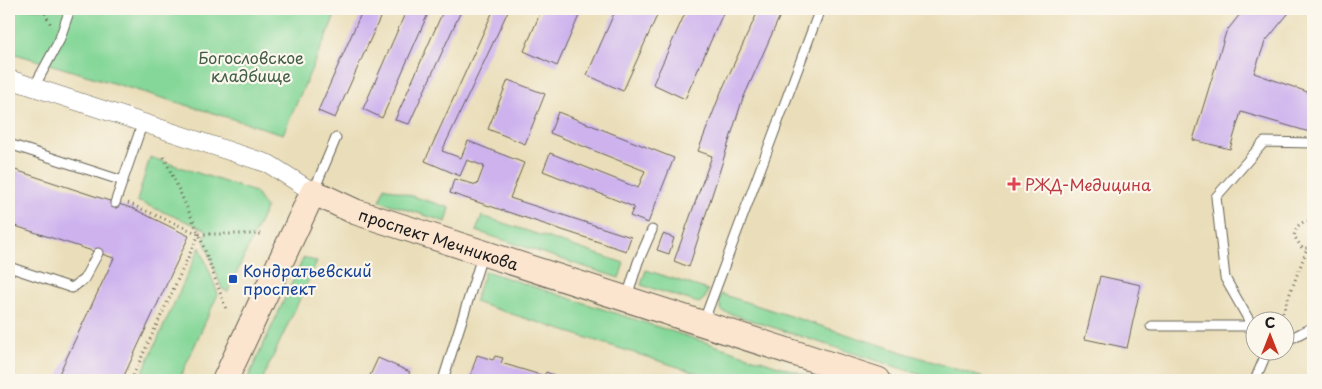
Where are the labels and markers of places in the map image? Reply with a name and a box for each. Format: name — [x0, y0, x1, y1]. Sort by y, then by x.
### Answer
place label: РЖД-Медицина — [1025, 172, 1151, 196]
marker: РЖД-Медицина — [1007, 177, 1021, 191]
place label: Кондратьевский проспект — [243, 258, 372, 300]
marker: Кондратьевский проспект — [227, 273, 239, 285]

